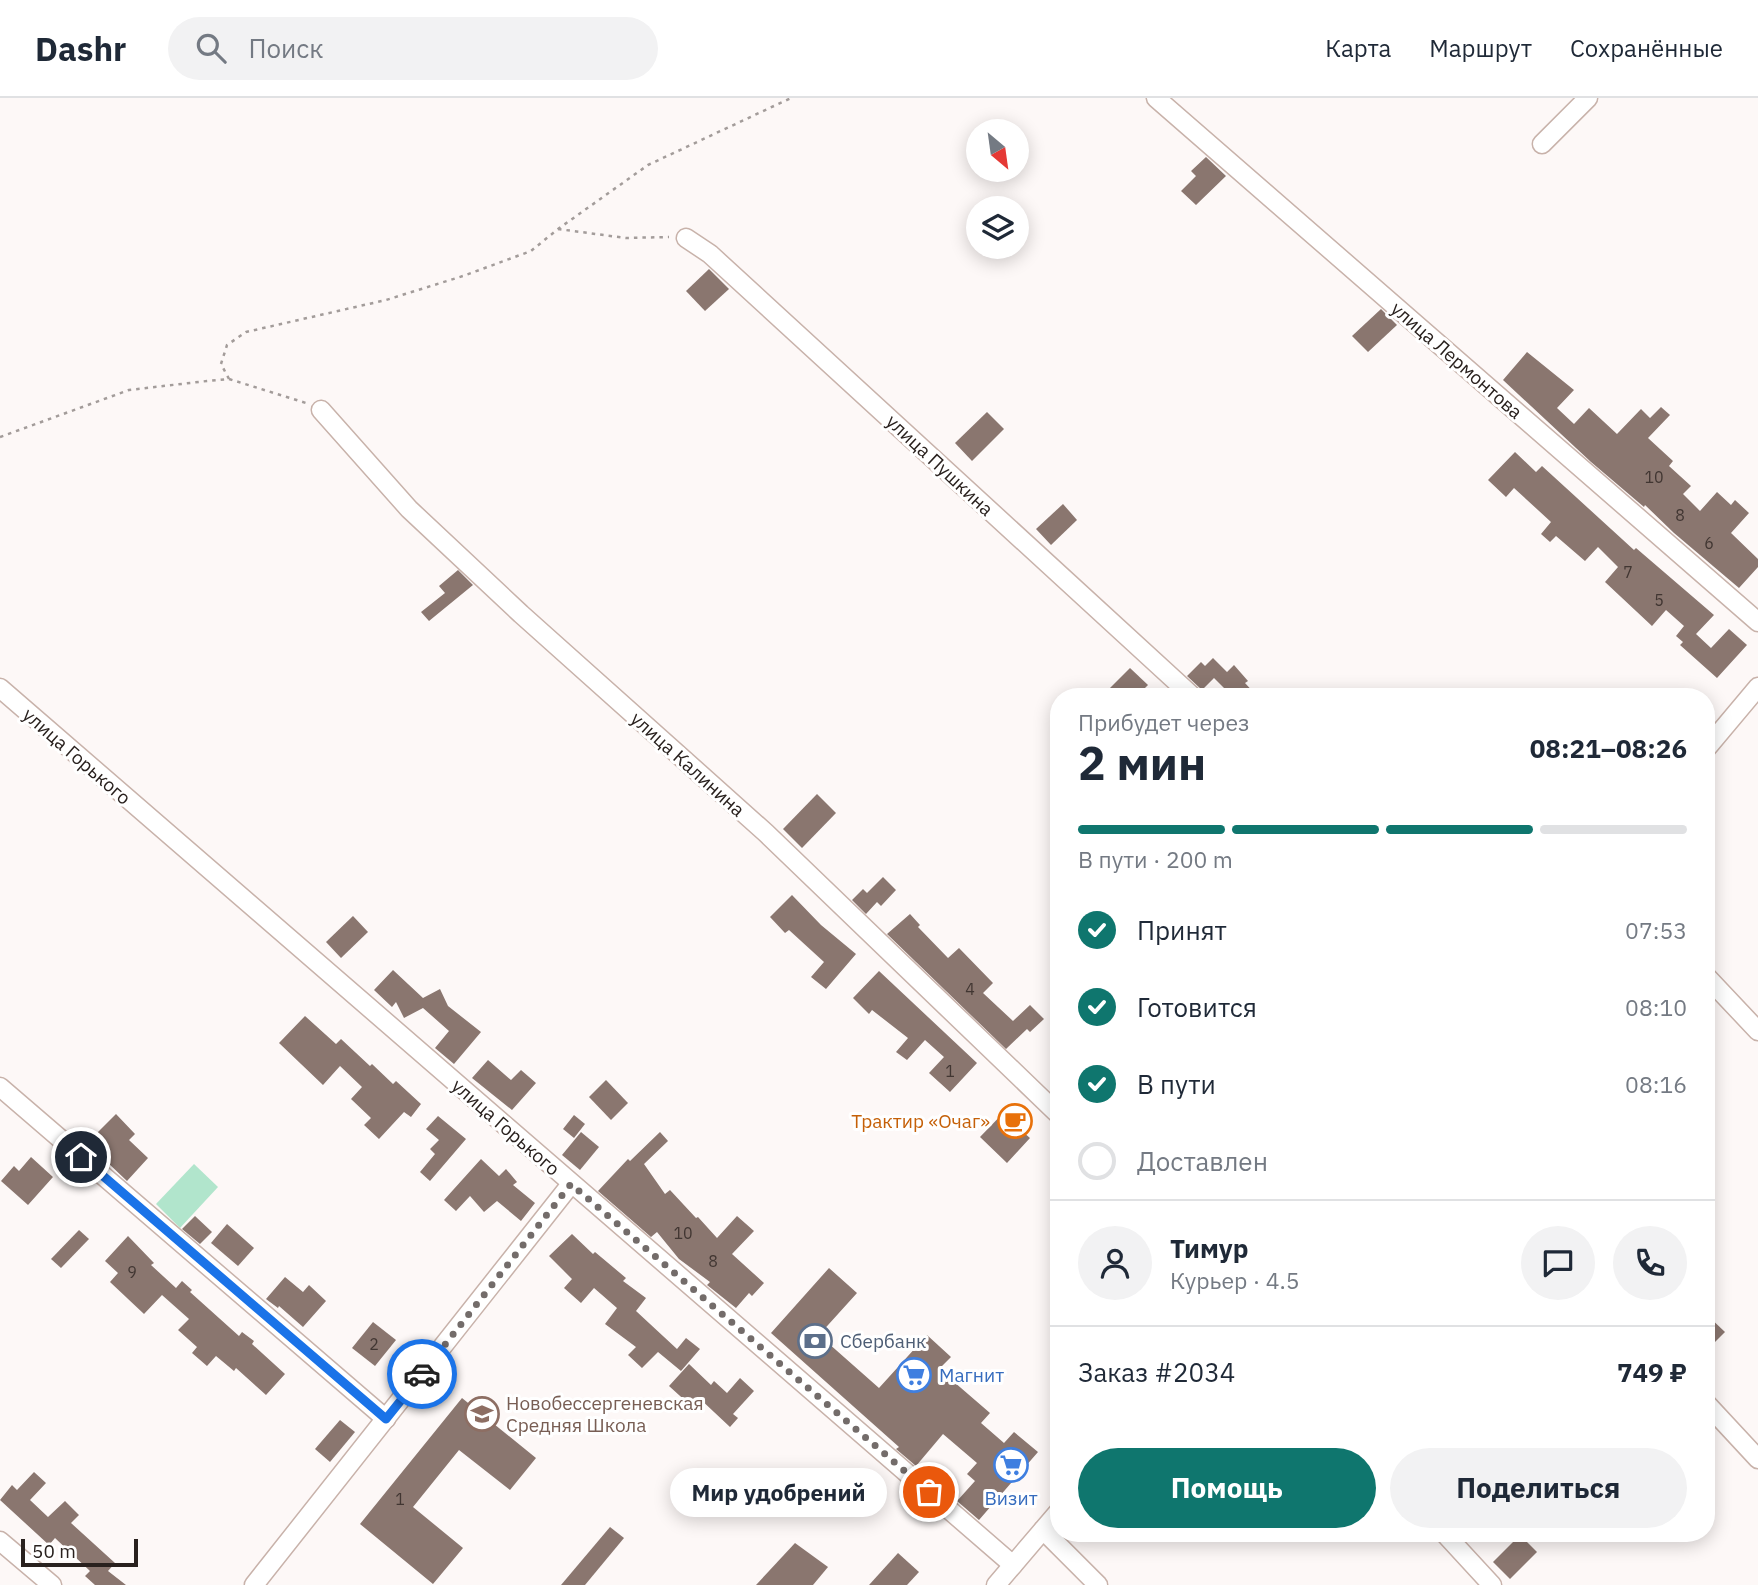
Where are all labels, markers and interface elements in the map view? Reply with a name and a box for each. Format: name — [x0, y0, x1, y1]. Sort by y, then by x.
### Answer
search box — [168, 17, 658, 80]
text: Dashr — [35, 27, 126, 70]
icon: search — [192, 29, 230, 67]
text: Поиск — [248, 31, 324, 65]
text: Карта — [1325, 32, 1391, 64]
text: Маршрут — [1429, 32, 1532, 64]
text: Сохранённые — [1570, 32, 1723, 64]
north arrow — [966, 119, 1029, 182]
map controls — [966, 119, 1029, 259]
button: layers — [966, 196, 1029, 259]
street label: улица Лермонтова — [1386, 296, 1528, 424]
street label: улица Пушкина — [881, 409, 999, 521]
house number: 10 — [1644, 467, 1664, 487]
house number: 8 — [1675, 505, 1685, 525]
house number: 6 — [1704, 533, 1714, 553]
house number: 7 — [1623, 562, 1633, 582]
house number: 5 — [1654, 590, 1664, 610]
street label: улица Горького — [18, 702, 136, 810]
street label: улица Калинина — [626, 706, 750, 822]
text: Прибудет через — [1078, 707, 1250, 737]
text: 08:21–08:26 — [1530, 731, 1687, 765]
text: 2 мин — [1078, 733, 1206, 793]
text: В пути · 200 m — [1078, 844, 1233, 874]
icon: check — [1078, 911, 1116, 949]
text: Принят — [1137, 913, 1227, 947]
text: 07:53 — [1625, 915, 1687, 945]
house number: 4 — [965, 979, 975, 999]
icon: check — [1078, 988, 1116, 1026]
text: Готовится — [1137, 990, 1257, 1024]
text: 08:10 — [1625, 992, 1687, 1022]
house number: 1 — [945, 1061, 955, 1081]
icon: check — [1078, 1065, 1116, 1103]
text: В пути — [1137, 1067, 1216, 1101]
text: 08:16 — [1625, 1069, 1687, 1099]
street label: улица Горького — [447, 1073, 565, 1181]
cafe icon: Трактир «Очаг» — [996, 1102, 1034, 1140]
place label: Трактир «Очаг» — [851, 1109, 990, 1133]
pin — [51, 1127, 111, 1187]
icon: home — [62, 1138, 100, 1176]
text: Доставлен — [1137, 1144, 1268, 1178]
house number: 10 — [673, 1223, 693, 1243]
button: person — [1078, 1226, 1152, 1300]
button: chat — [1521, 1226, 1595, 1300]
button: phone — [1613, 1226, 1687, 1300]
text: Тимур — [1170, 1231, 1249, 1265]
house number: 8 — [708, 1251, 718, 1271]
house number: 9 — [127, 1262, 137, 1282]
text: Курьер · 4.5 — [1170, 1265, 1300, 1295]
bank icon: Сбербанк — [796, 1322, 834, 1360]
place label: Сбербанк — [840, 1329, 927, 1353]
house number: 2 — [369, 1334, 379, 1354]
courier — [387, 1339, 457, 1409]
icon: car — [403, 1355, 441, 1393]
text: Заказ #2034 — [1078, 1355, 1235, 1389]
text: 749 ₽ — [1617, 1355, 1687, 1389]
supermarket icon: Магнит — [895, 1356, 933, 1394]
place label: Магнит — [939, 1363, 1004, 1387]
place label: Новобессергеневская Средняя Школа — [506, 1391, 704, 1437]
school or university icon: Новобессергеневская Средняя Школа — [463, 1395, 501, 1433]
supermarket icon: Визит — [992, 1446, 1030, 1484]
button: Помощь — [1078, 1448, 1376, 1528]
button: Поделиться — [1390, 1448, 1687, 1528]
pin — [899, 1462, 959, 1522]
callout: Мир удобрений — [670, 1468, 887, 1516]
icon: bag — [910, 1473, 948, 1511]
text: Мир удобрений — [691, 1477, 866, 1507]
place label: Визит — [984, 1486, 1038, 1510]
house number: 1 — [395, 1489, 405, 1509]
scale bar — [21, 1536, 138, 1568]
text: 50 m — [32, 1539, 76, 1563]

